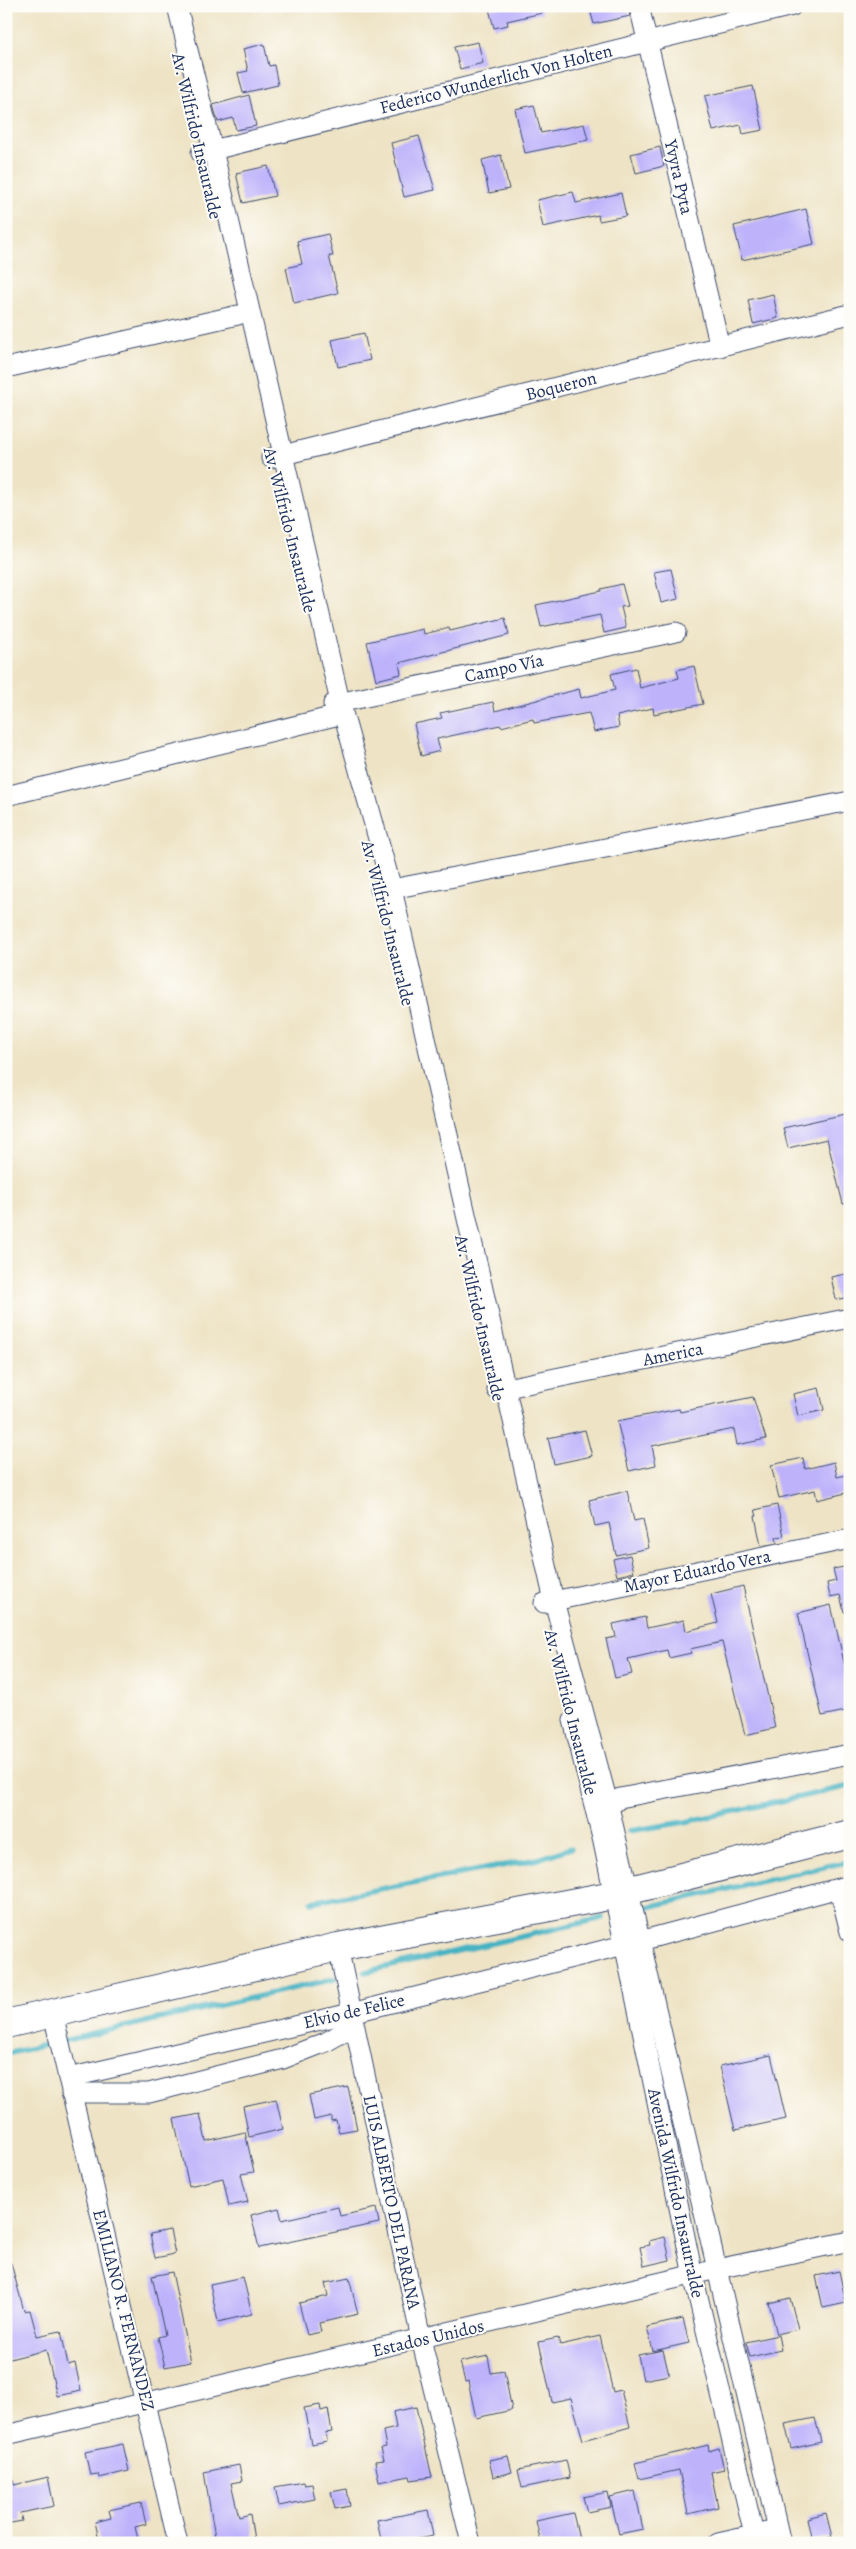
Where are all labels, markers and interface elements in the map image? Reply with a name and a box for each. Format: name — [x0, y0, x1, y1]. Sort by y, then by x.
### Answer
street label: Federico Wunderlich Von Holten — [377, 38, 615, 120]
street label: Av. Wilfrido Insauralde — [166, 50, 228, 222]
street label: Yvyra Pyta — [658, 136, 699, 217]
street label: Boqueron — [523, 366, 599, 406]
street label: Av. Wilfrido Insauralde — [258, 444, 322, 615]
street label: Campo Vía — [462, 648, 546, 688]
street label: Av. Wilfrido Insauralde — [356, 837, 420, 1008]
street label: Av. Wilfrido Insauralde — [449, 1232, 511, 1404]
street label: America — [640, 1336, 706, 1372]
street label: Mayor Eduardo Vera — [621, 1544, 773, 1598]
street label: Av. Wilfrido Insauralde — [539, 1626, 603, 1797]
street label: Elvio de Felice — [301, 1988, 407, 2034]
street label: Avenida Wilfrido Insaurralde — [642, 2085, 710, 2300]
street label: LUIS ALBERTO DEL PARANA — [357, 2092, 427, 2312]
street label: EMILIANO R. FERNANDEZ — [87, 2207, 161, 2413]
street label: Estados Unidos — [370, 2313, 486, 2363]

